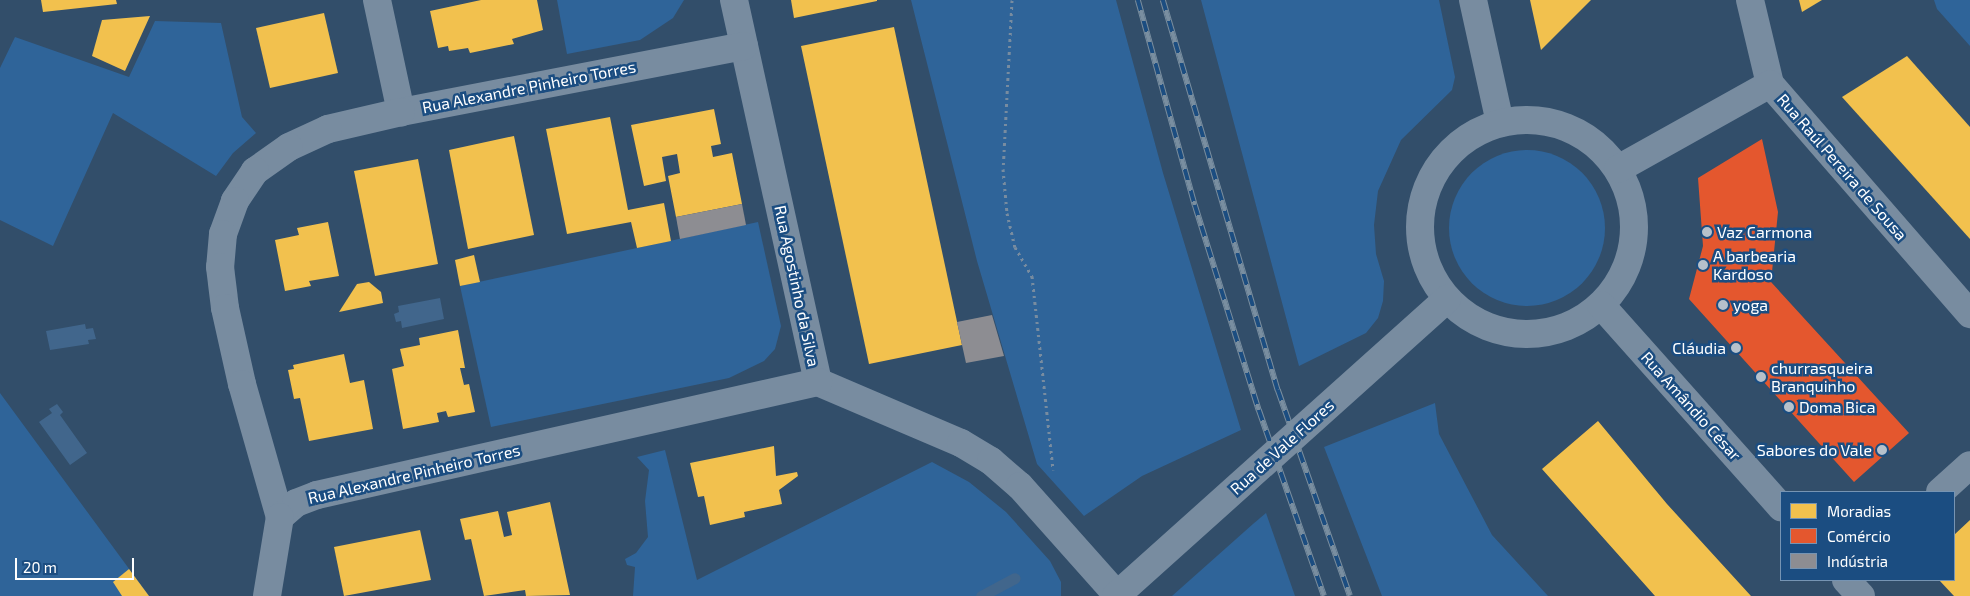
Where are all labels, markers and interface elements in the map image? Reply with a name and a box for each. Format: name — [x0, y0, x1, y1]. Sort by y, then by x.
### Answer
street label: Rua Alexandre Pinheiro Torres — [420, 57, 638, 117]
street label: Rua Raúl Pereira de Sousa — [1773, 90, 1911, 244]
street label: Rua Agostinho da Silva — [770, 203, 824, 369]
place label: Vaz Carmona — [1717, 222, 1812, 242]
marker: Vaz Carmona — [1701, 226, 1713, 238]
place label: A barbearia Kardoso — [1713, 246, 1797, 284]
marker: A barbearia Kardoso — [1697, 259, 1709, 271]
place label: yoga — [1733, 295, 1768, 315]
marker: yoga — [1717, 299, 1729, 311]
place label: Cláudia — [1672, 338, 1726, 358]
marker: Cláudia — [1730, 342, 1742, 354]
street label: Rua Amândio César — [1637, 347, 1745, 465]
place label: churrasqueira Branquinho — [1771, 358, 1873, 396]
marker: churrasqueira Branquinho — [1755, 371, 1767, 383]
street label: Rua de Vale Flores — [1226, 395, 1338, 499]
place label: Doma Bica — [1799, 397, 1876, 417]
marker: Doma Bica — [1783, 401, 1795, 413]
street label: Rua Alexandre Pinheiro Torres — [306, 440, 522, 508]
place label: Sabores do Vale — [1756, 440, 1872, 460]
marker: Sabores do Vale — [1876, 444, 1888, 456]
legend — [1780, 491, 1955, 581]
text: Moradias — [1827, 502, 1891, 520]
text: Comércio — [1827, 527, 1891, 545]
scale bar — [18, 548, 136, 580]
text: Indústria — [1827, 552, 1888, 570]
text: 20 m — [23, 558, 57, 576]

